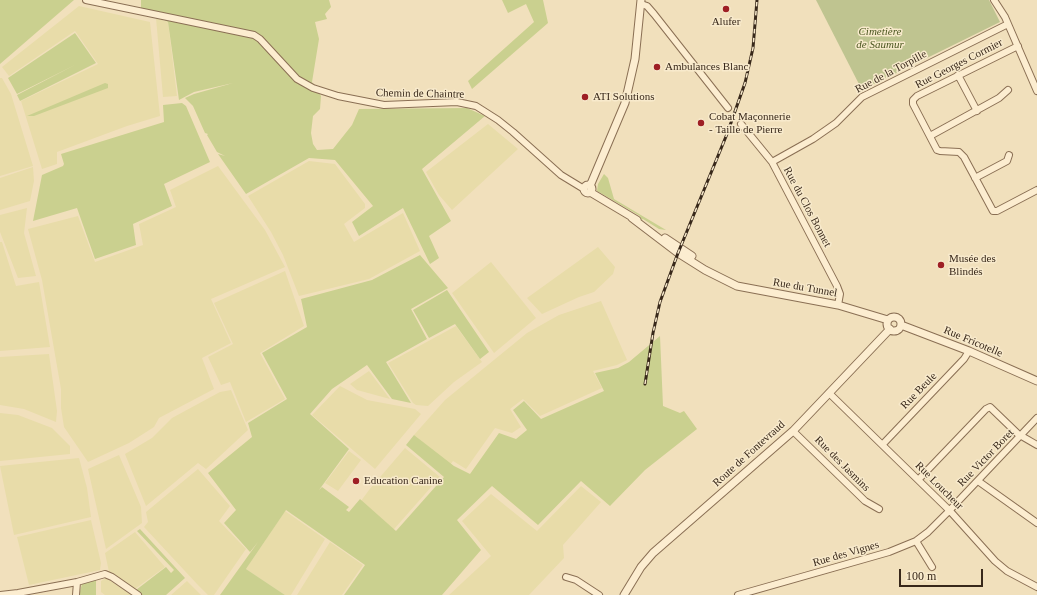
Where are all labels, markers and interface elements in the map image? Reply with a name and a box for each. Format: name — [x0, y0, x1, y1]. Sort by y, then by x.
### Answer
marker: Alufer — [721, 4, 731, 14]
place label: Alufer — [712, 15, 740, 29]
park label: Cimetière de Saumur — [856, 25, 904, 51]
street label: Rue Georges Cormier — [913, 36, 1005, 92]
street label: Rue de la Torpille — [853, 48, 929, 96]
place label: Ambulances Blanc — [665, 60, 748, 74]
marker: Ambulances Blanc — [652, 62, 662, 72]
street label: Chemin de Chaintre — [376, 87, 464, 101]
place label: ATI Solutions — [593, 90, 654, 104]
marker: ATI Solutions — [580, 92, 590, 102]
place label: Cobat Maçonnerie - Taille de Pierre — [709, 110, 791, 136]
marker: Cobat Maçonnerie - Taille de Pierre — [696, 118, 706, 128]
street label: Rue du Clos Bonnet — [780, 165, 834, 249]
place label: Musée des Blindés — [949, 252, 996, 278]
marker: Musée des Blindés — [936, 260, 946, 270]
street label: Rue du Tunnel — [772, 276, 838, 300]
street label: Rue Fricotelle — [942, 324, 1004, 360]
street label: Rue Beule — [898, 370, 940, 412]
street label: Route de Fontevraud — [710, 418, 788, 490]
street label: Rue Victor Boret — [955, 426, 1017, 490]
street label: Rue des Jasmins — [812, 434, 872, 494]
street label: Rue Loucheur — [912, 459, 966, 513]
place label: Education Canine — [364, 474, 443, 488]
marker: Education Canine — [351, 476, 361, 486]
street label: Rue des Vignes — [811, 538, 881, 570]
scale bar — [901, 561, 985, 587]
text: 100 m — [906, 569, 936, 583]

